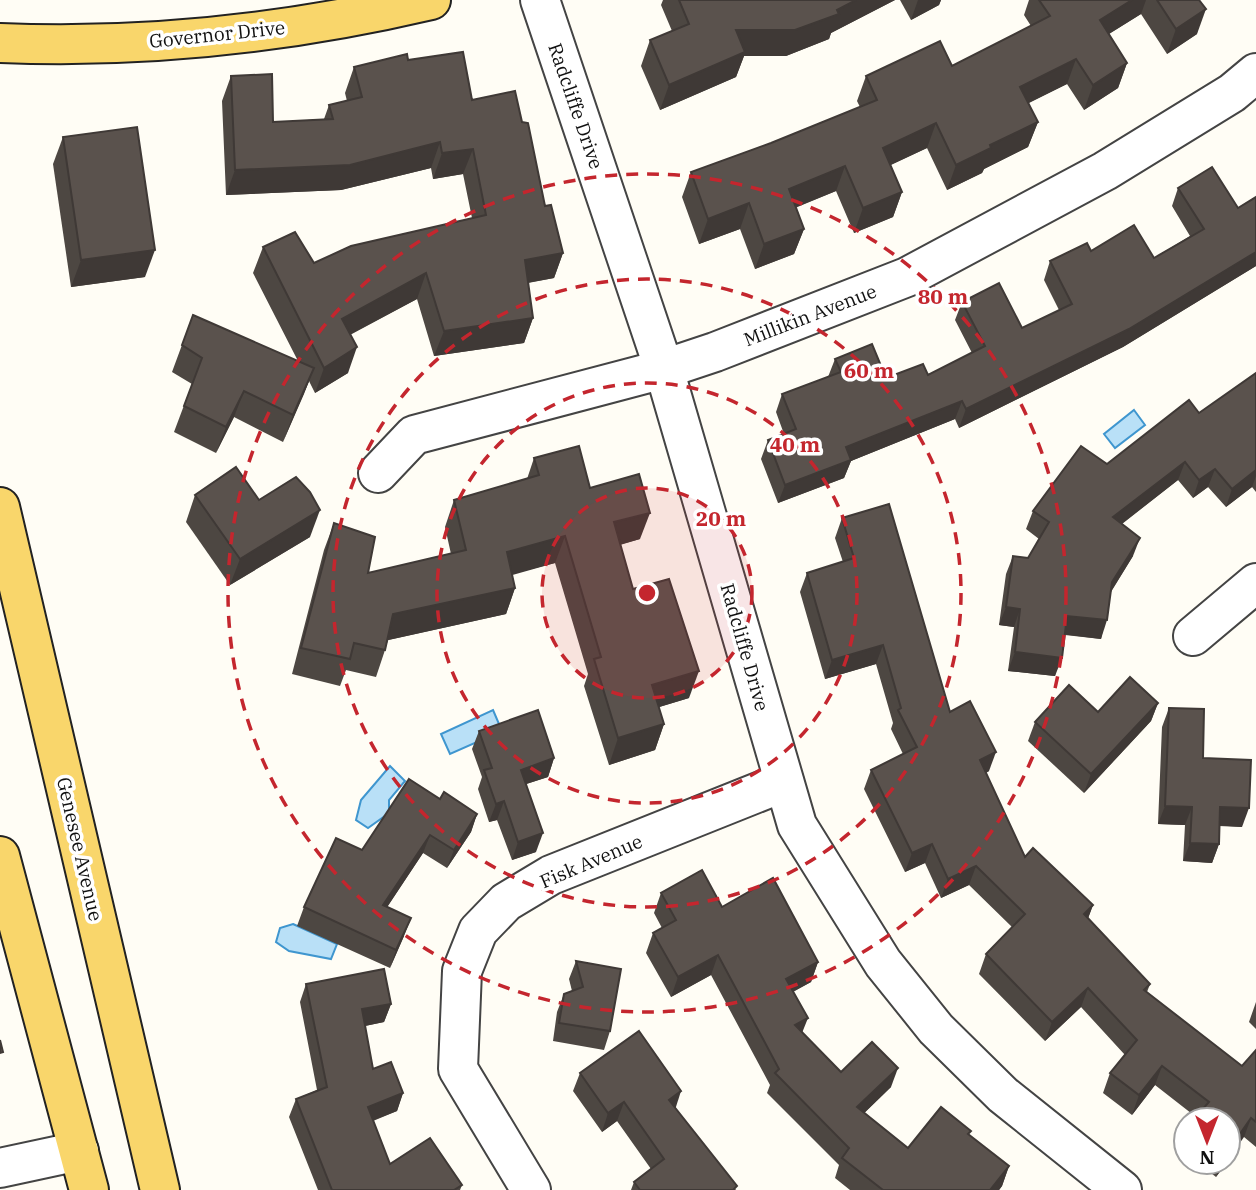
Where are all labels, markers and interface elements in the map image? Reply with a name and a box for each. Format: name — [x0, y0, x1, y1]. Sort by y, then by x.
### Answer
street label: Governor Drive — [148, 15, 286, 53]
street label: Radcliffe Drive — [543, 40, 609, 172]
street label: Millikin Avenue — [740, 279, 880, 351]
text: 80 m — [918, 282, 968, 310]
text: 60 m — [844, 356, 894, 384]
text: 40 m — [770, 430, 820, 458]
text: 20 m — [696, 504, 746, 532]
street label: Radcliffe Drive — [715, 580, 775, 714]
centre of rings — [635, 581, 659, 605]
street label: Genesee Avenue — [52, 775, 108, 923]
street label: Fisk Avenue — [536, 829, 646, 893]
north arrow — [1172, 1106, 1242, 1176]
text: N — [1199, 1146, 1215, 1170]

